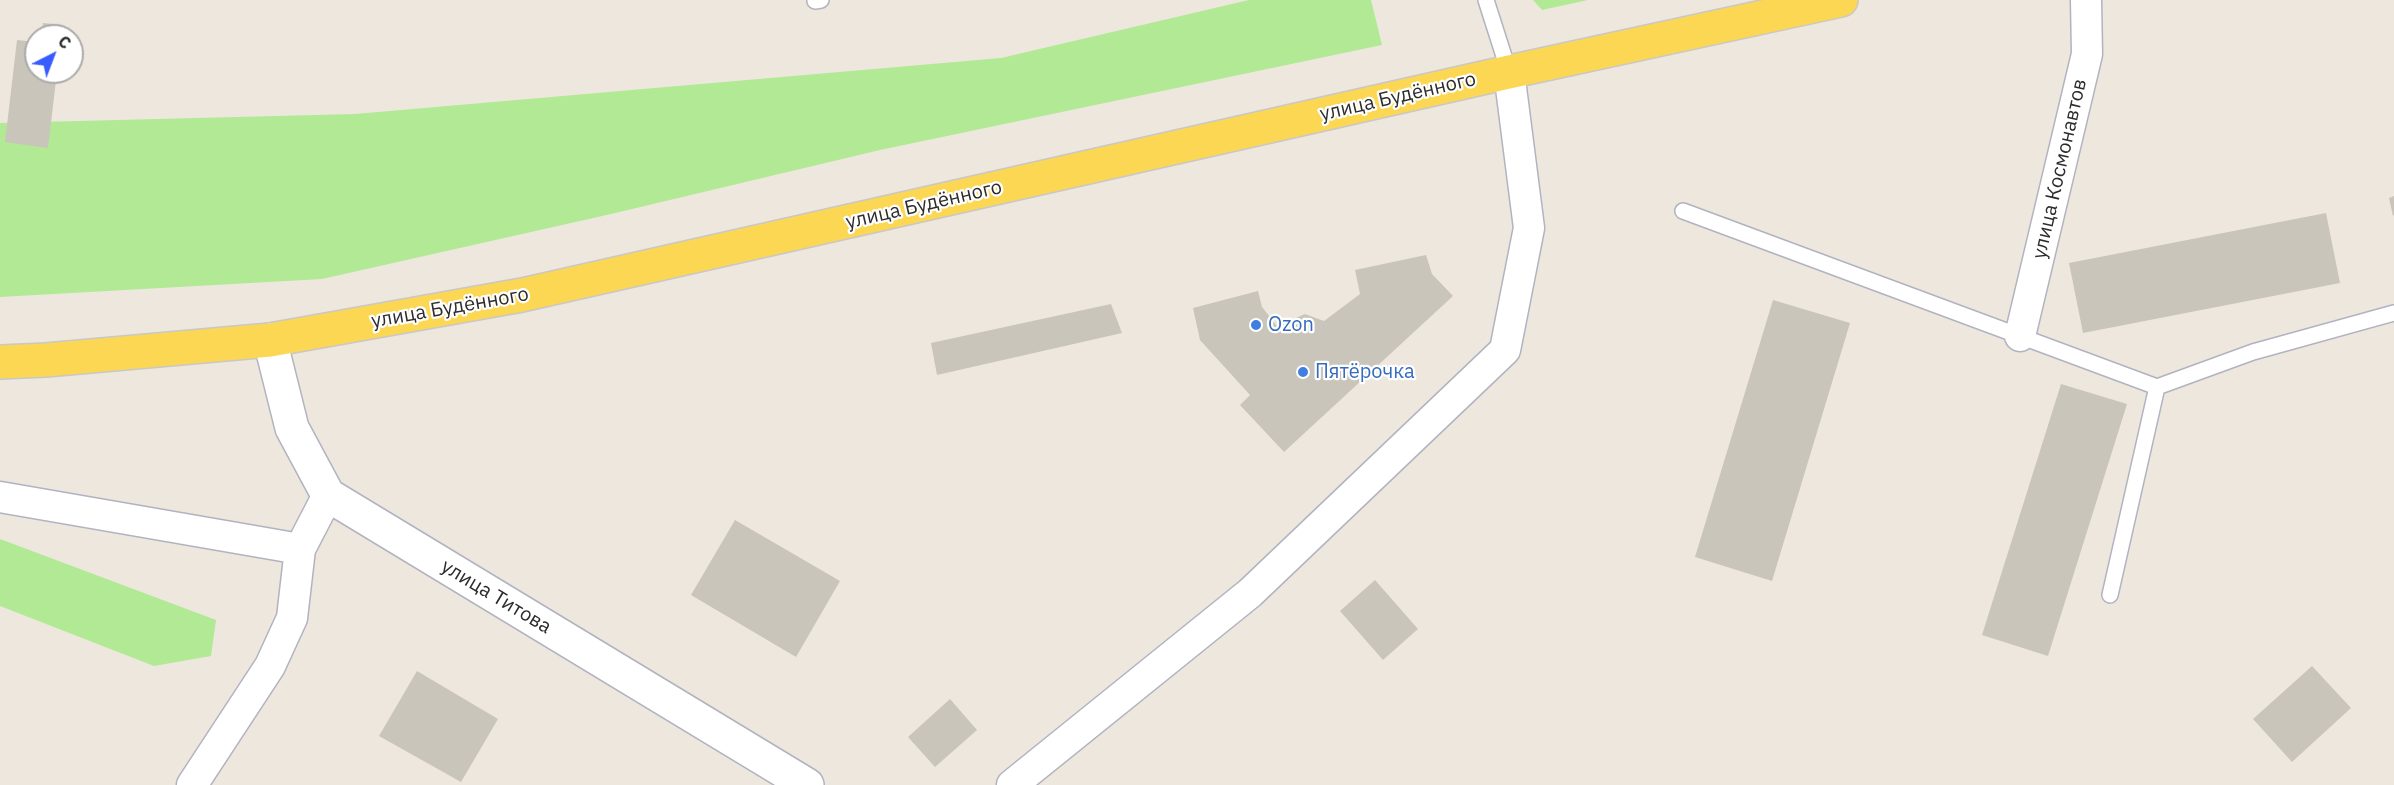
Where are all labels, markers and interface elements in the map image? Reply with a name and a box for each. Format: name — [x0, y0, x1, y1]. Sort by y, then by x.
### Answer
north arrow — [24, 24, 84, 84]
text: С — [54, 31, 75, 53]
street label: улица Будённого — [1318, 67, 1478, 127]
street label: улица Космонавтов — [2028, 77, 2092, 261]
street label: улица Будённого — [844, 175, 1004, 235]
street label: улица Будённого — [369, 282, 531, 334]
place label: Ozon — [1268, 313, 1314, 337]
marker: Ozon — [1249, 318, 1263, 332]
place label: Пятёрочка — [1315, 360, 1415, 384]
marker: Пятёрочка — [1296, 365, 1310, 379]
street label: улица Титова — [436, 555, 556, 639]

